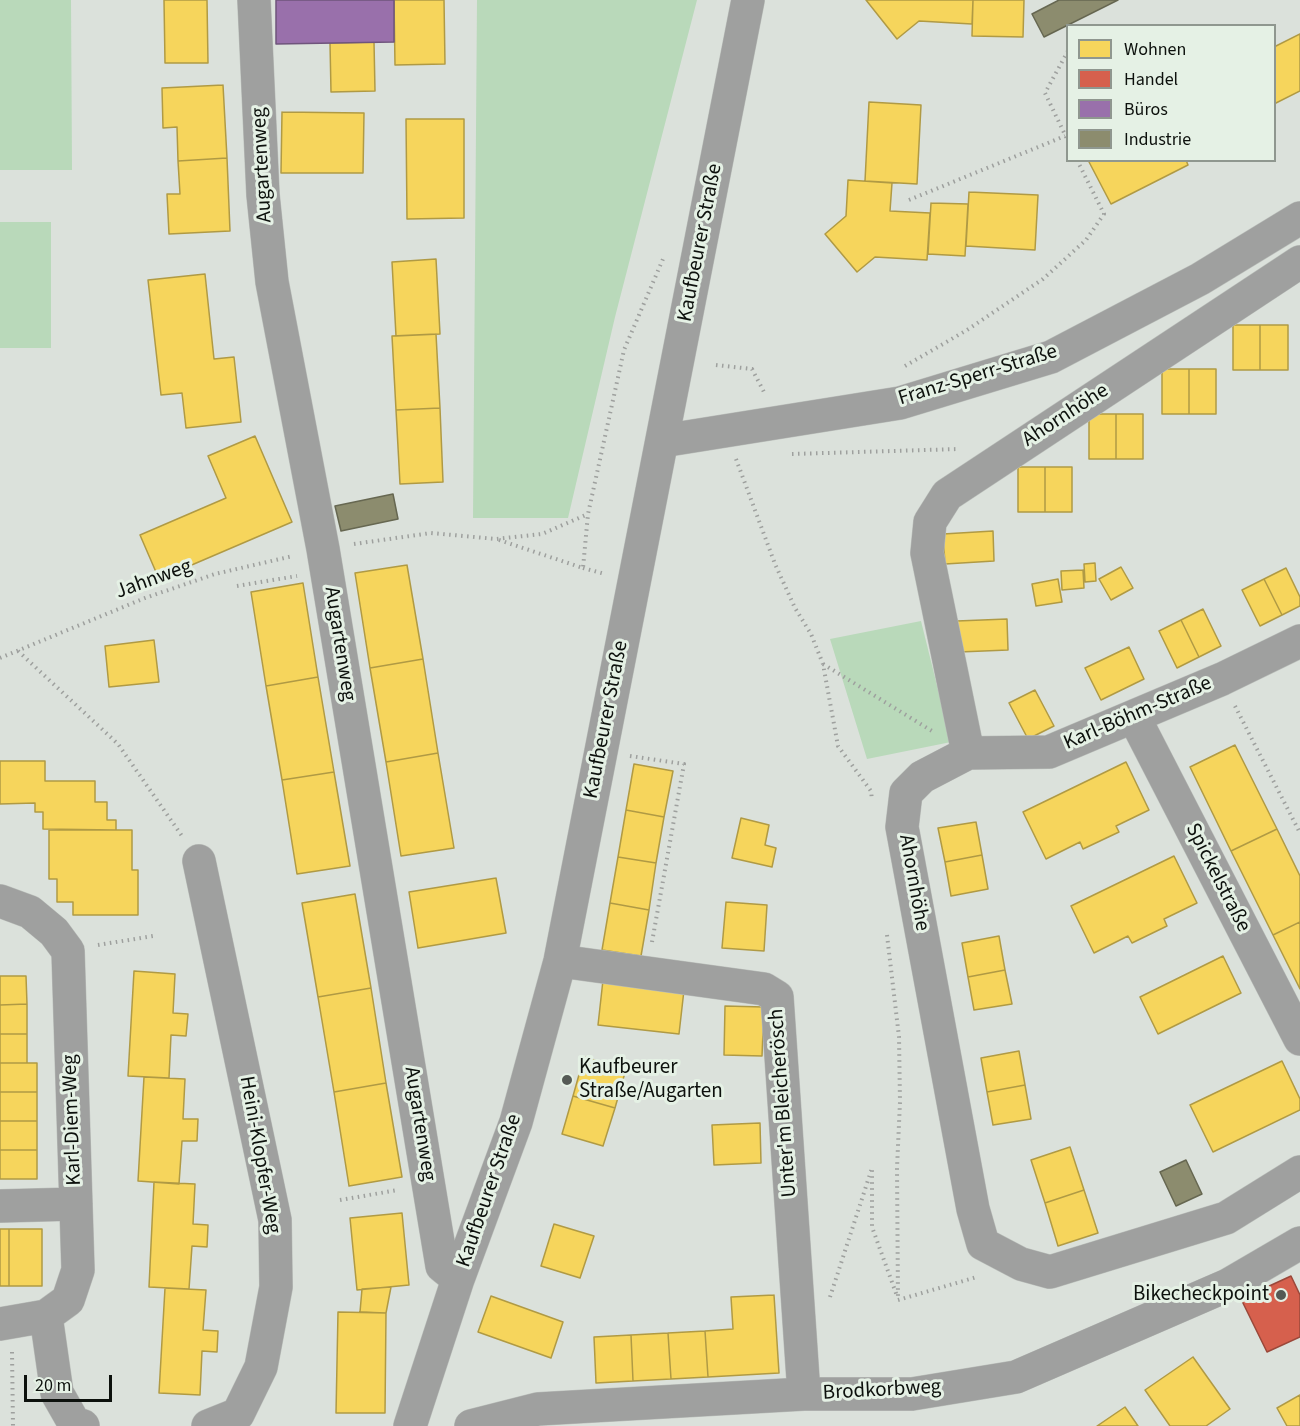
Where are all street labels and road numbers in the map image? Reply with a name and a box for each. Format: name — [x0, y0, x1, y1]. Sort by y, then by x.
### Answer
street label: Augartenweg — [247, 107, 279, 223]
street label: Kaufbeurer Straße — [673, 162, 729, 324]
street label: Franz-Sperr-Straße — [896, 340, 1060, 412]
street label: Ahornhöhe — [1018, 379, 1114, 453]
street label: Jahnweg — [112, 555, 196, 605]
street label: Augartenweg — [318, 585, 360, 703]
street label: Kaufbeurer Straße — [579, 639, 635, 801]
street label: Karl-Böhm-Straße — [1060, 671, 1216, 757]
street label: Spickelstraße — [1179, 819, 1255, 937]
street label: Ahornhöhe — [892, 833, 934, 933]
street label: Unter'm Bleicherösch — [765, 1008, 803, 1198]
street label: Karl-Diem-Weg — [58, 1054, 88, 1186]
street label: Augartenweg — [398, 1065, 440, 1183]
street label: Heini-Klopfer-Weg — [233, 1074, 285, 1236]
street label: Kaufbeurer Straße — [452, 1111, 528, 1271]
street label: Brodkorbweg — [822, 1375, 942, 1407]

